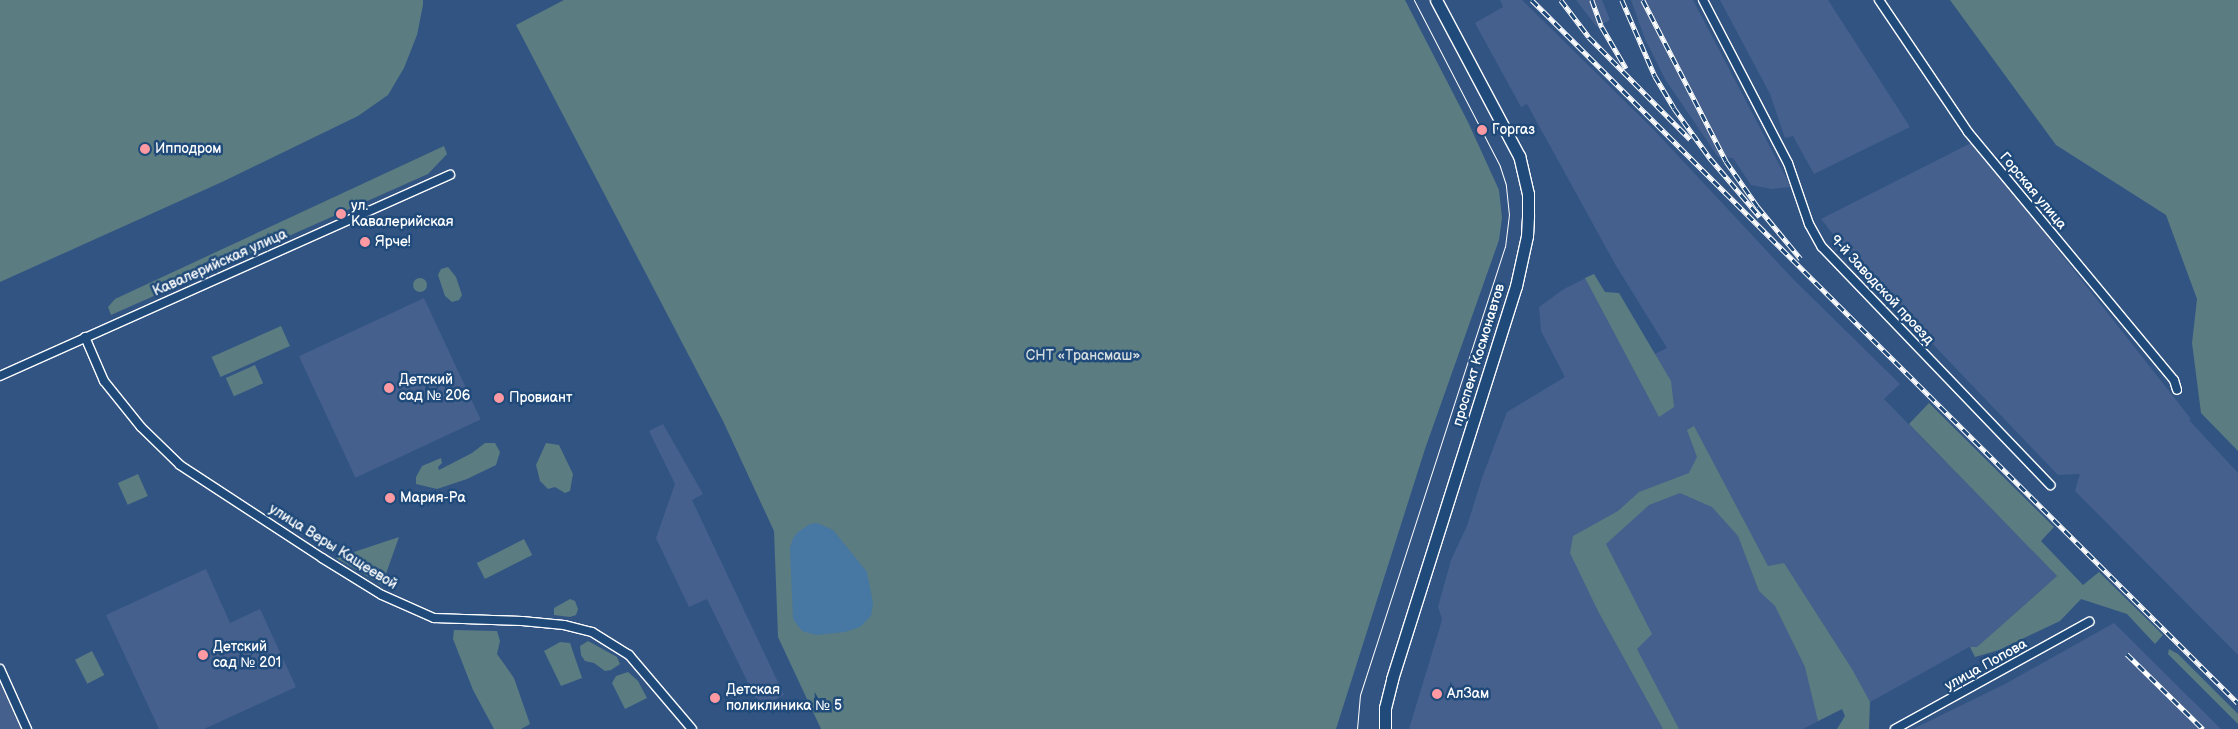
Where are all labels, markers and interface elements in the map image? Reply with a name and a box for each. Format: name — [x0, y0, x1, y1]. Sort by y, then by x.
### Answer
place label: Горгаз — [1492, 122, 1535, 138]
marker: Горгаз — [1476, 124, 1488, 136]
place label: Ипподром — [155, 141, 221, 157]
marker: Ипподром — [139, 143, 151, 155]
street label: Горская улица — [1996, 149, 2070, 233]
place label: ул. Кавалерийская — [351, 198, 453, 230]
marker: ул. Кавалерийская — [335, 208, 347, 220]
street label: Кавалерийская улица — [150, 226, 290, 300]
street label: 9-й Заводской проезд — [1827, 232, 1937, 348]
place label: Ярче! — [375, 234, 411, 250]
marker: Ярче! — [359, 236, 371, 248]
street label: проспект Космонавтов — [1449, 282, 1509, 428]
park label: СНТ «Трансмаш» — [1026, 348, 1140, 364]
place label: Детский сад № 206 — [399, 372, 470, 404]
marker: Детский сад № 206 — [383, 382, 395, 394]
place label: Провиант — [509, 390, 573, 406]
marker: Провиант — [493, 392, 505, 404]
place label: Мария-Ра — [400, 490, 466, 506]
marker: Мария-Ра — [384, 492, 396, 504]
street label: улица Веры Кащеевой — [266, 501, 400, 593]
street label: улица Попова — [1942, 636, 2030, 694]
place label: Детский сад № 201 — [213, 639, 281, 672]
marker: Детский сад № 201 — [197, 649, 209, 661]
place label: Детская поликлиника № 5 — [726, 682, 842, 714]
place label: АлЗам — [1447, 686, 1489, 702]
marker: АлЗам — [1431, 688, 1443, 700]
marker: Детская поликлиника № 5 — [708, 691, 722, 705]

